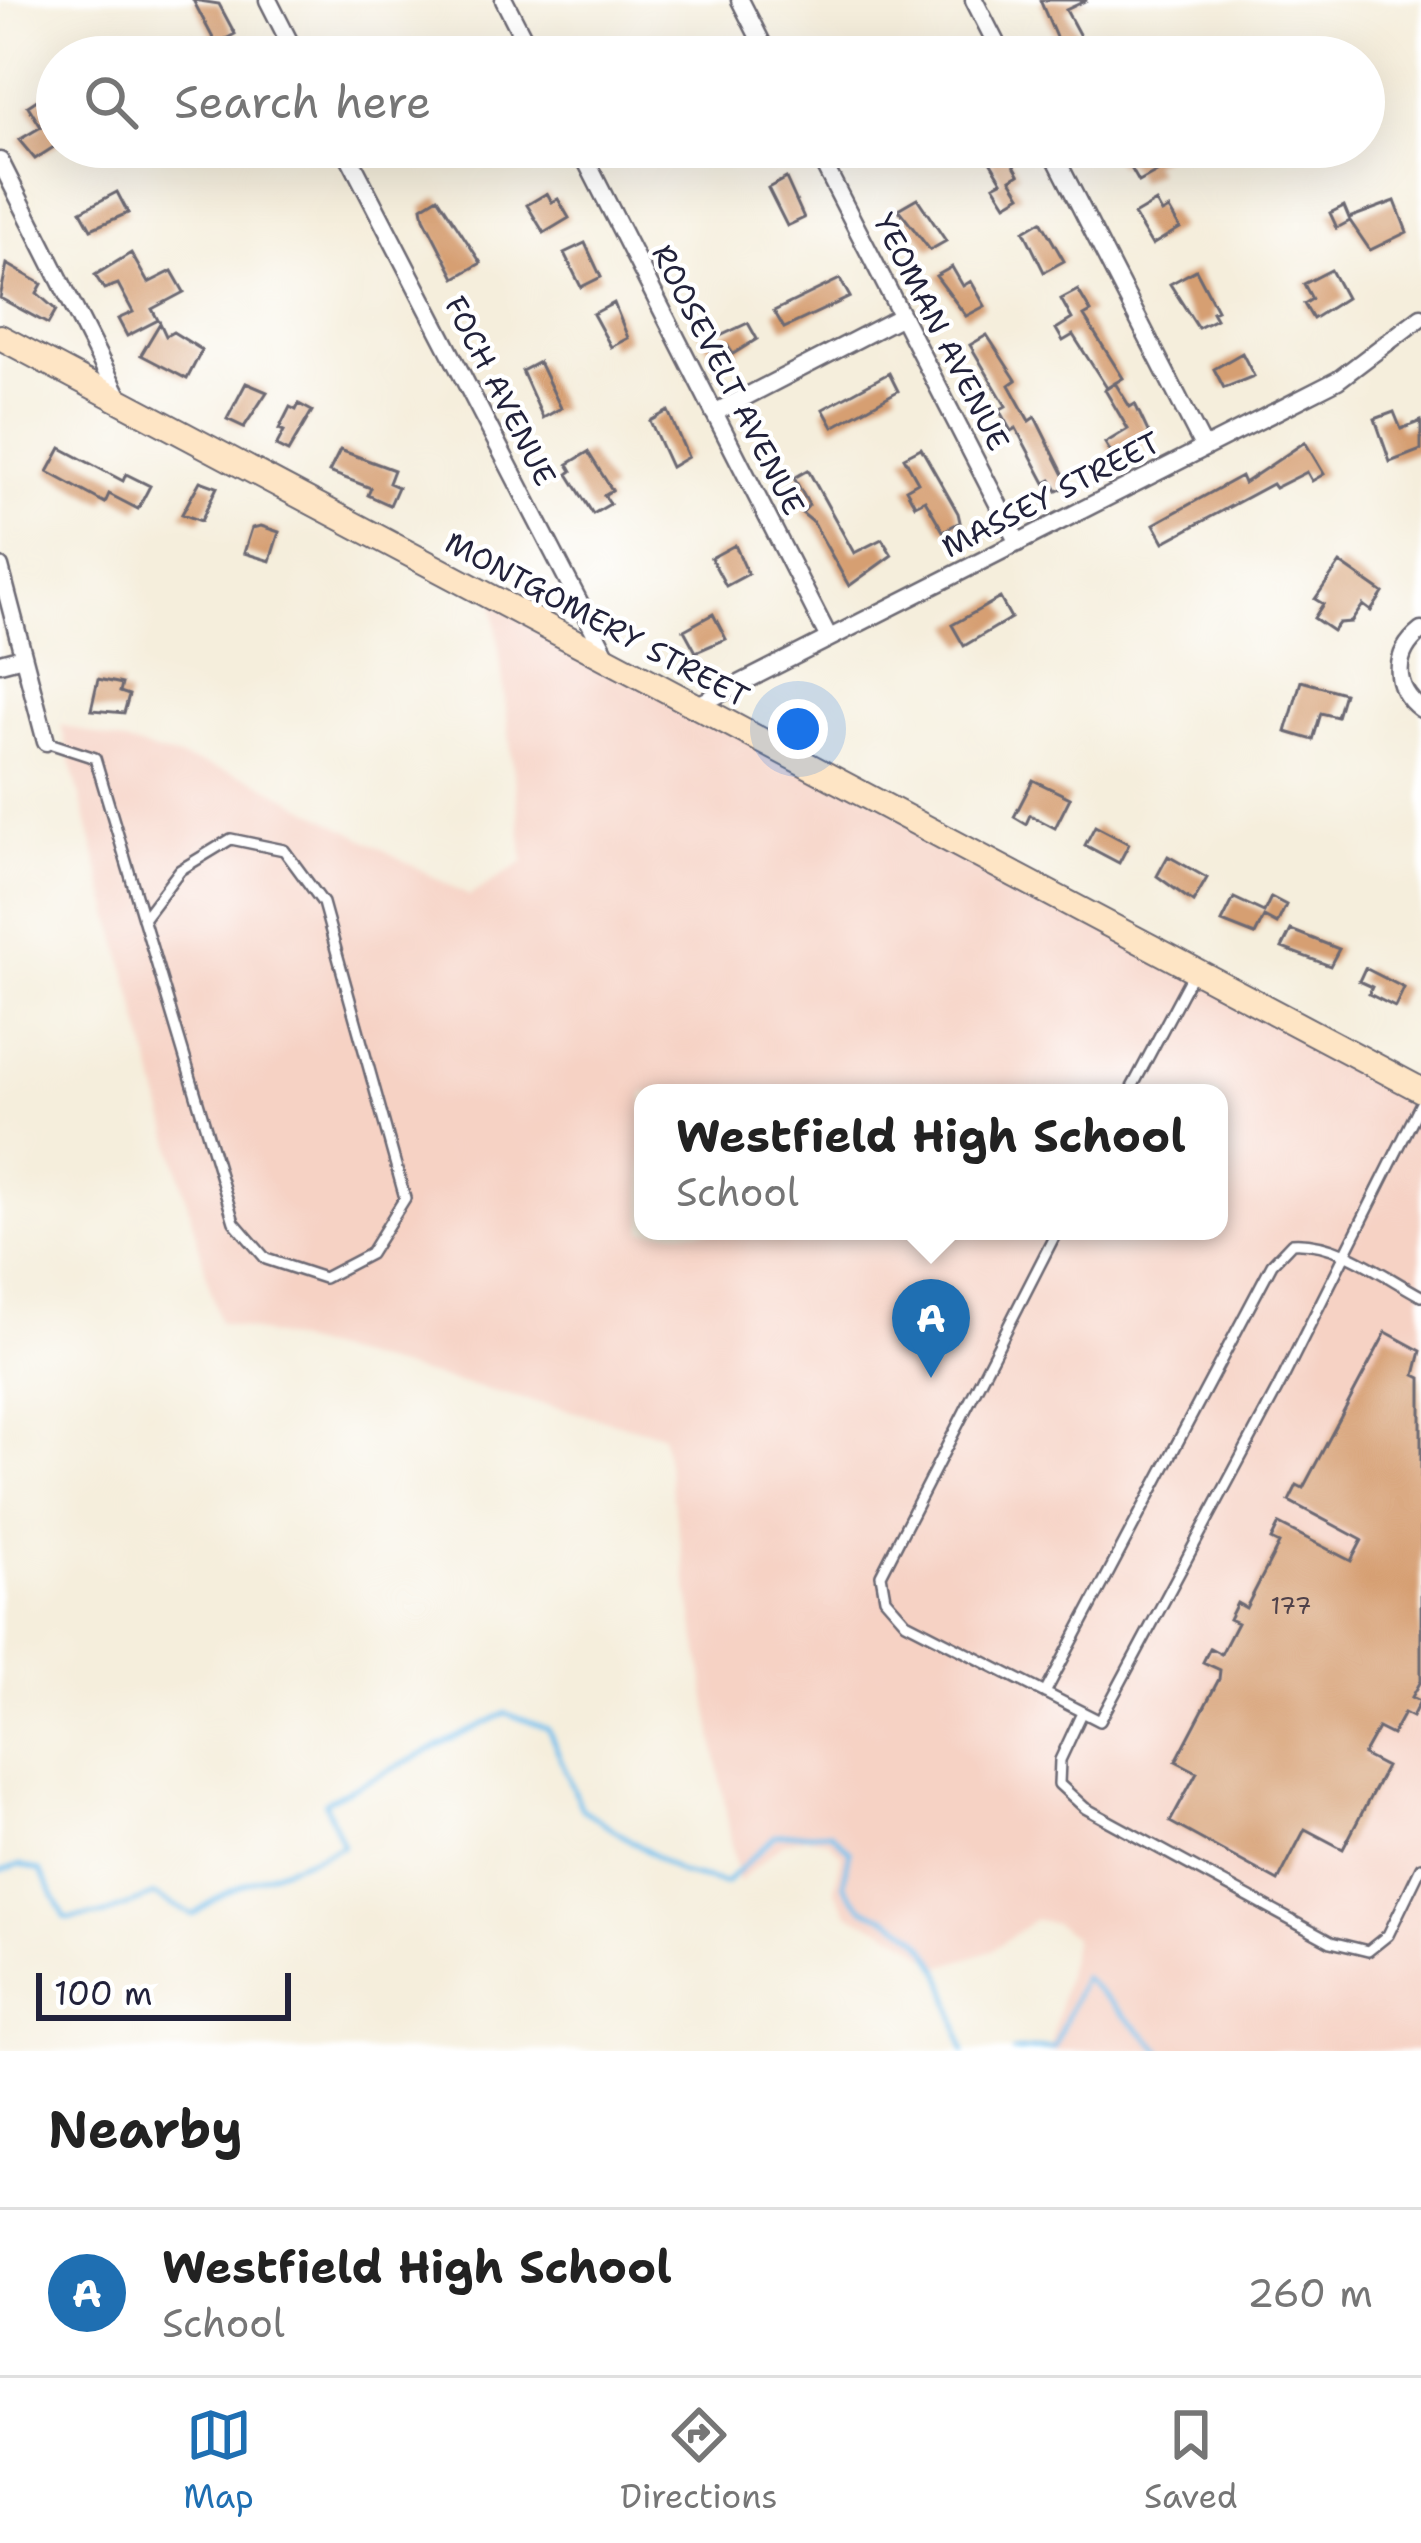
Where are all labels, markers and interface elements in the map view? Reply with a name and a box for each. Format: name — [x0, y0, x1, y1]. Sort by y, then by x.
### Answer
search box — [36, 36, 1385, 168]
icon: search — [78, 69, 144, 135]
text: Search here — [174, 72, 431, 132]
street label: YEOMAN AVENUE — [864, 206, 1019, 457]
street label: ROOSEVELT AVENUE — [642, 237, 815, 522]
street label: FOCH AVENUE — [435, 289, 566, 493]
street label: MASSEY STREET — [935, 422, 1167, 567]
street label: MONTGOMERY STREET — [438, 522, 756, 717]
your location — [768, 699, 828, 759]
popup — [634, 1084, 1228, 1240]
text: Westfield High School — [676, 1106, 1186, 1166]
text: School — [676, 1166, 799, 1218]
pin: A — [892, 1279, 970, 1378]
house number: 177 — [1271, 1590, 1311, 1622]
scale bar — [36, 1967, 291, 2020]
text: 100 m — [54, 1971, 153, 2016]
text: Nearby — [48, 2095, 243, 2163]
text: Westfield High School — [162, 2237, 672, 2297]
text: A — [72, 2267, 102, 2319]
text: 260 m — [1247, 2267, 1373, 2319]
text: School — [162, 2297, 285, 2349]
tab: Map — [183, 2402, 254, 2519]
tab: Directions — [620, 2402, 778, 2519]
tab: Saved — [1144, 2402, 1238, 2519]

